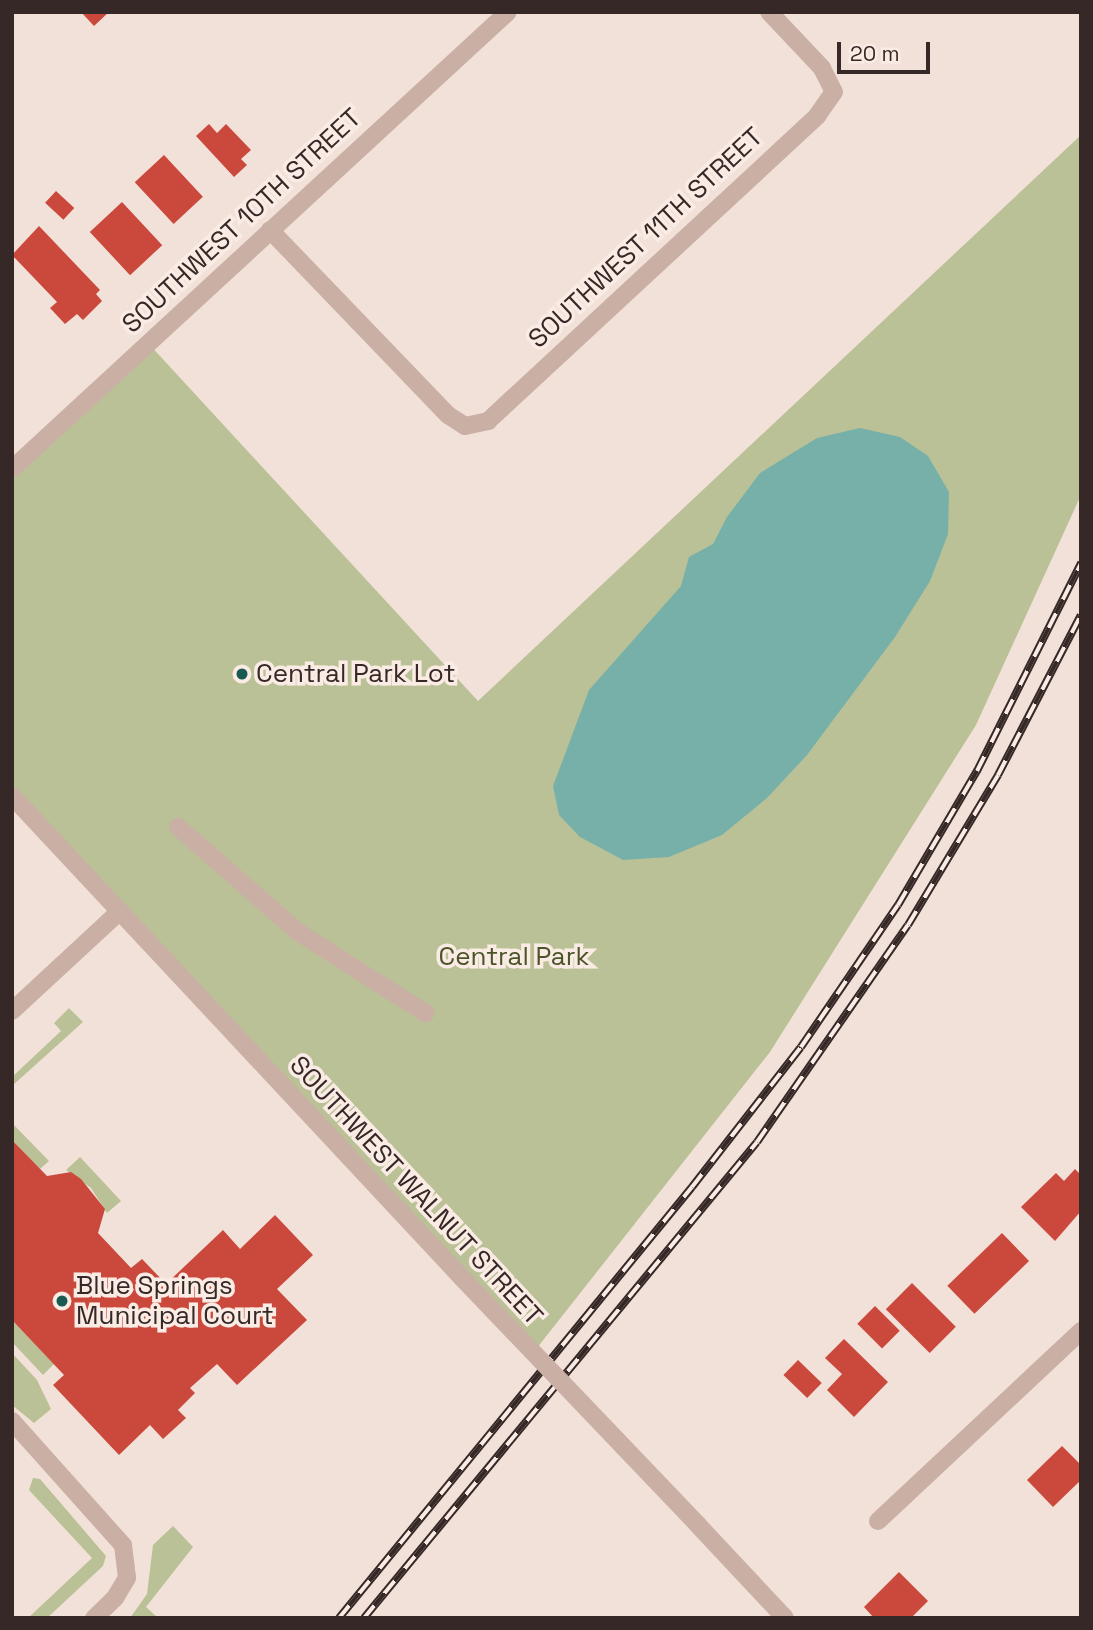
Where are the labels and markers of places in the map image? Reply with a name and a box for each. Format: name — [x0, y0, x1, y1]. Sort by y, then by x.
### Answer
place label: Central Park Lot — [256, 658, 455, 690]
marker: Central Park Lot — [234, 666, 250, 682]
place label: Blue Springs Municipal Court — [76, 1270, 274, 1332]
marker: Blue Springs Municipal Court — [54, 1293, 70, 1309]

